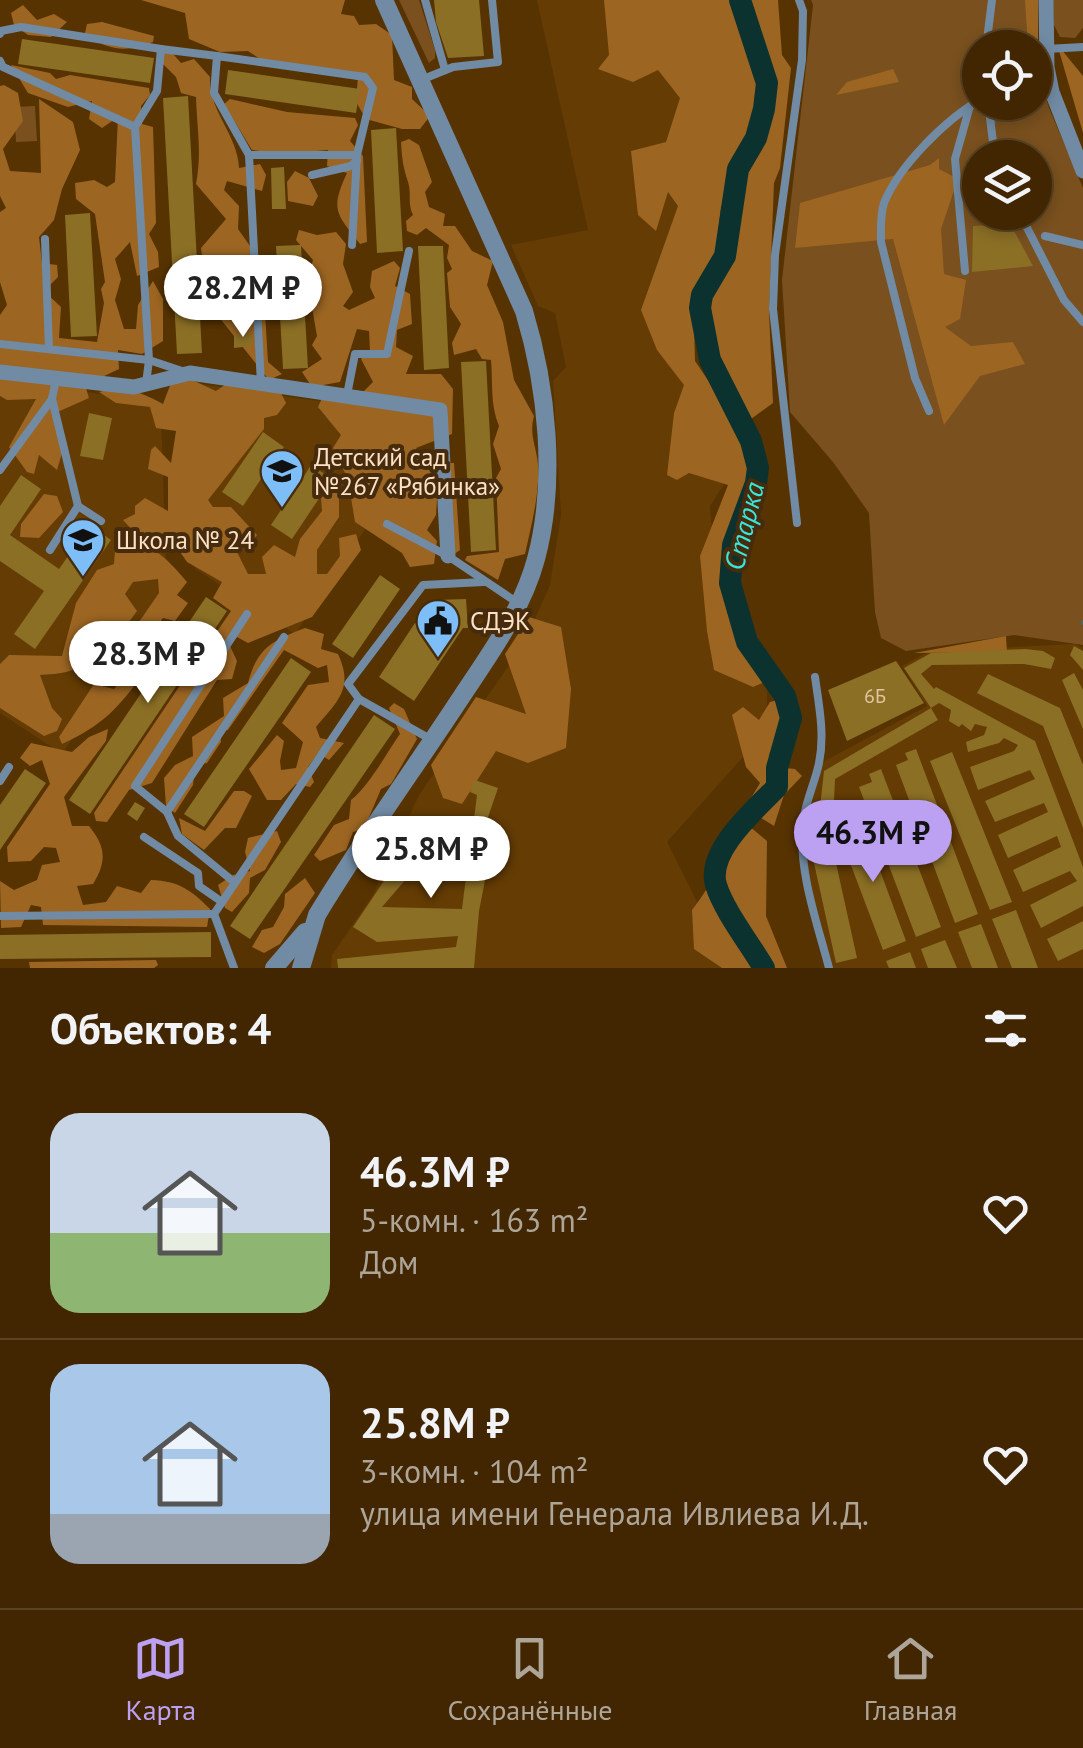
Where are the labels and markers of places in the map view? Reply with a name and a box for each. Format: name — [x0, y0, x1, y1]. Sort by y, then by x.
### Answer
pin: 28.2M ₽ — [151, 255, 335, 340]
place label: Детский сад №267 «Рябинка» — [314, 441, 500, 502]
school or university icon: Детский сад №267 «Рябинка» — [259, 448, 305, 509]
school or university icon: Школа № 24 — [60, 517, 106, 578]
place label: Школа № 24 — [116, 524, 254, 556]
public building icon: СДЭК — [415, 598, 461, 659]
place label: СДЭК — [470, 605, 530, 637]
pin: 28.3M ₽ — [56, 621, 240, 706]
pin: 46.3M ₽ — [781, 800, 965, 885]
pin: 25.8M ₽ — [339, 816, 523, 901]

